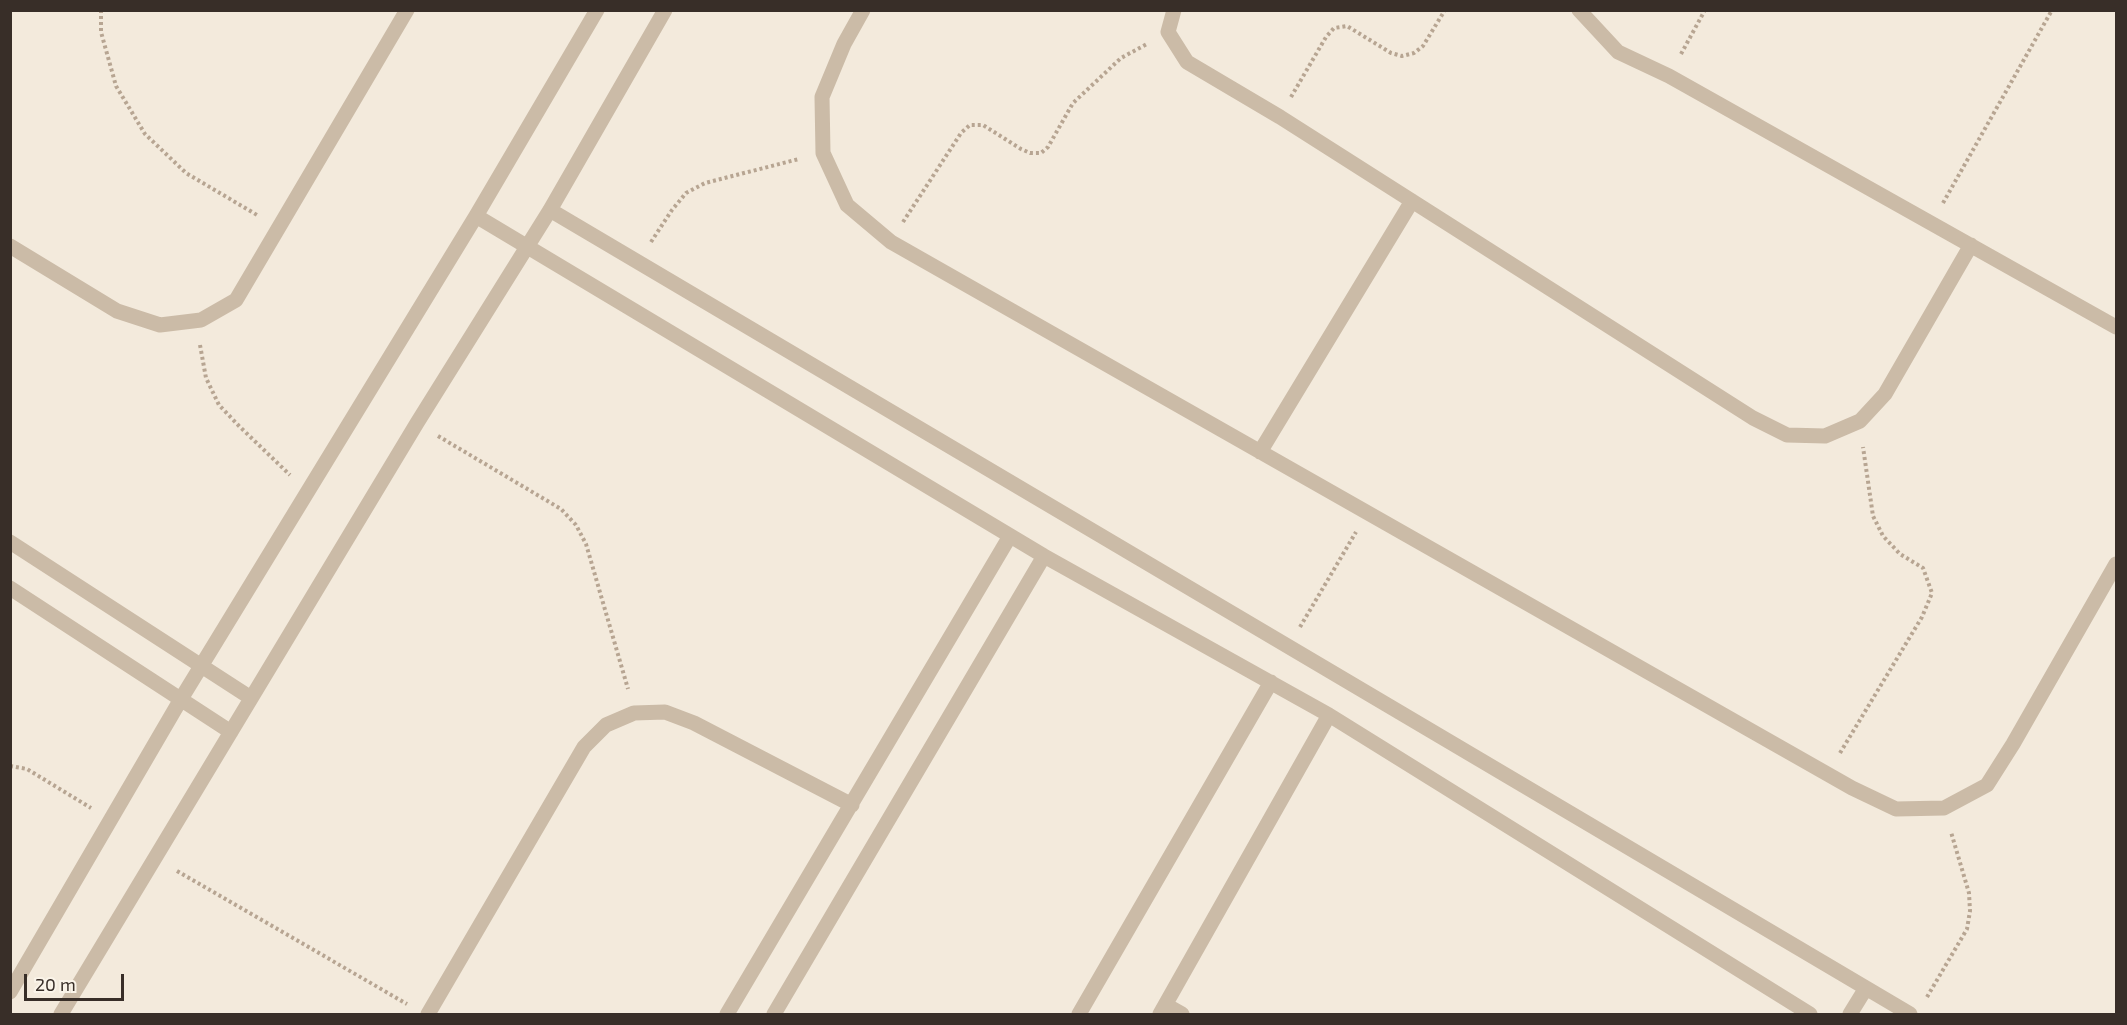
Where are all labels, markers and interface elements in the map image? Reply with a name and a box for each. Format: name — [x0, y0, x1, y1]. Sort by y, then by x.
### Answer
scale bar — [27, 962, 128, 1000]
text: 20 m — [35, 973, 76, 995]

